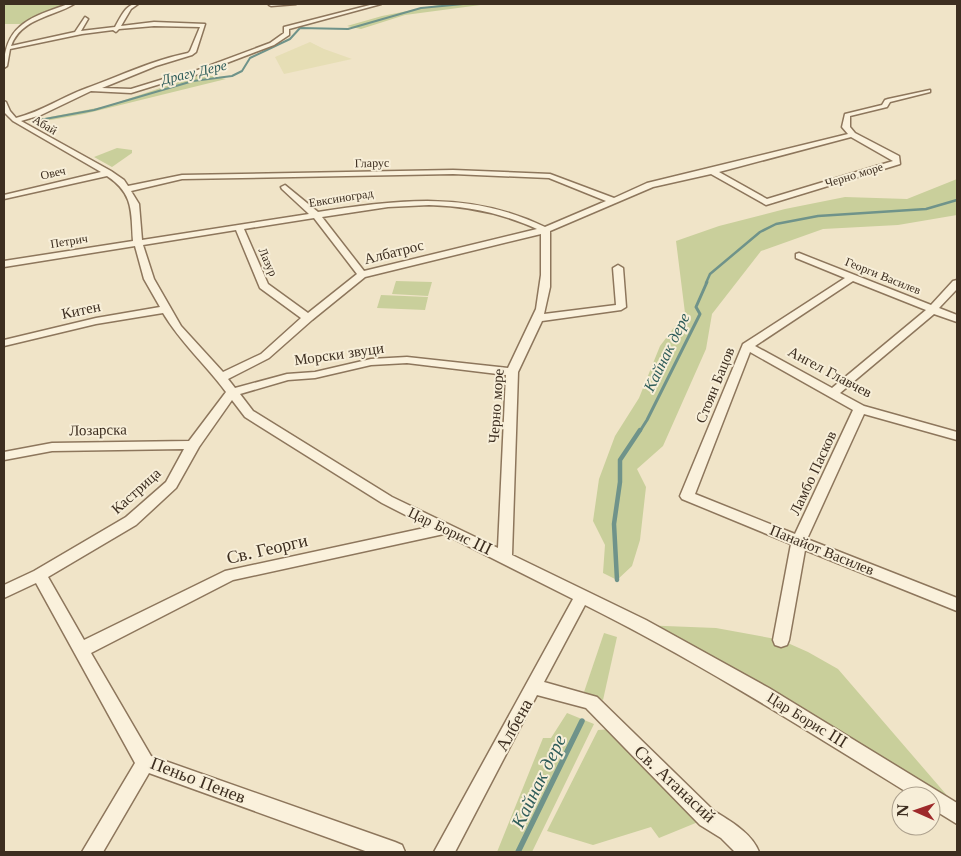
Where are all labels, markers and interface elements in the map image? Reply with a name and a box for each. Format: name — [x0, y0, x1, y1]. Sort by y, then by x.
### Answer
water label: Драгу Дере — [157, 56, 229, 89]
street label: Абай — [30, 111, 61, 138]
street label: Гларус — [355, 155, 389, 170]
street label: Черно море — [823, 159, 885, 190]
street label: Овеч — [39, 162, 67, 183]
street label: Евксиноград — [308, 185, 374, 210]
street label: Петрич — [49, 230, 89, 251]
street label: Албатрос — [362, 235, 426, 268]
street label: Лазур — [256, 245, 281, 279]
street label: Георги Василев — [843, 254, 923, 298]
street label: Китен — [60, 296, 102, 323]
water label: Кайнак дере — [638, 309, 694, 395]
street label: Морски звуци — [293, 338, 385, 369]
street label: Ангел Главчев — [785, 341, 876, 402]
street label: Стоян Бацов — [691, 344, 738, 426]
street label: Черно море — [483, 368, 508, 444]
street label: Лозарска — [69, 419, 127, 440]
street label: Ламбо Пасков — [785, 428, 840, 518]
street label: Кастрица — [107, 463, 165, 518]
street label: Цар Борис III — [405, 502, 495, 559]
street label: Панайот Василев — [767, 520, 877, 579]
street label: Св. Георги — [224, 529, 310, 569]
street label: Цар Борис III — [764, 688, 851, 752]
street label: Албена — [491, 695, 537, 755]
water label: Кайнак дере — [506, 731, 571, 832]
street label: Св. Атанасий — [630, 741, 721, 828]
street label: Пеньо Пенев — [147, 752, 249, 808]
north arrow — [891, 786, 941, 836]
text: N — [894, 804, 912, 817]

